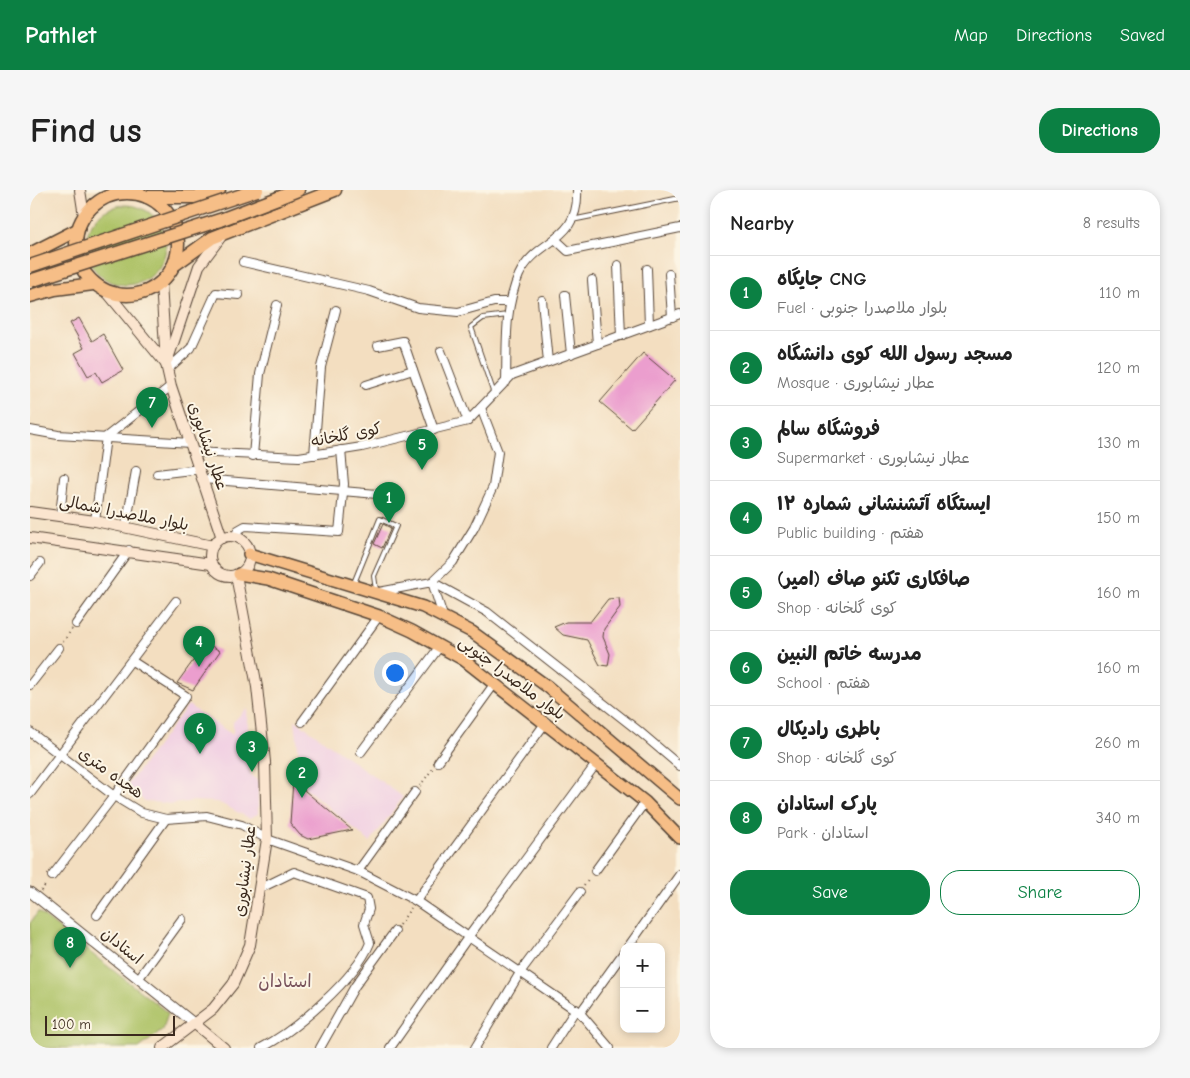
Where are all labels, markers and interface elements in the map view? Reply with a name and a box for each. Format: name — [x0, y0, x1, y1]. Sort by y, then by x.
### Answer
text: Pathlet — [25, 21, 96, 49]
text: Map — [954, 25, 988, 46]
text: Directions — [1016, 25, 1092, 46]
text: Saved — [1120, 25, 1165, 46]
button: Directions — [1039, 108, 1160, 153]
text: Find us — [30, 110, 142, 151]
text: Nearby — [730, 211, 794, 235]
text: 8 results — [1083, 214, 1140, 232]
text: جایگاه CNG — [777, 268, 867, 290]
text: 1 — [743, 284, 749, 302]
text: 110 m — [1099, 284, 1140, 302]
text: Fuel · بلوار ملاصدرا جنوبی — [777, 299, 948, 317]
text: مسجد رسول الله کوی دانشگاه — [777, 343, 1013, 365]
text: 2 — [742, 359, 750, 377]
text: 120 m — [1097, 359, 1140, 377]
text: Mosque · عطار نیشابوری — [777, 374, 935, 392]
pin: 7 — [136, 387, 168, 428]
street label: عطار نیشابوری — [184, 400, 231, 493]
street label: کوی گلخانه — [309, 418, 383, 452]
text: فروشگاه سالم — [777, 418, 880, 440]
pin: 5 — [406, 429, 438, 470]
text: 3 — [742, 434, 750, 452]
text: 130 m — [1097, 434, 1140, 452]
text: Supermarket · عطار نیشابوری — [777, 449, 970, 467]
pin: 1 — [373, 482, 405, 523]
street label: بلوار ملاصدرا شمالی — [58, 492, 190, 535]
text: ایستگاه آتشنشانی شماره ۱۲ — [777, 493, 991, 515]
text: 4 — [742, 509, 750, 527]
text: 150 m — [1097, 509, 1140, 527]
text: Public building · هفتم — [777, 524, 924, 542]
text: صافکاری تکنو صاف (امیر) — [777, 568, 970, 590]
text: 5 — [742, 584, 750, 602]
text: 160 m — [1097, 584, 1140, 602]
text: Shop · کوی گلخانه — [777, 599, 897, 617]
pin: 4 — [183, 626, 215, 667]
street label: بلوار ملاصدرا جنوبی — [455, 632, 569, 725]
text: مدرسه خاتم النبین — [777, 643, 922, 665]
text: 6 — [742, 659, 750, 677]
text: 160 m — [1097, 659, 1140, 677]
your location — [382, 660, 408, 686]
text: School · هفتم — [777, 674, 870, 692]
pin: 6 — [184, 713, 216, 754]
text: باطری رادیکال — [777, 718, 881, 740]
pin: 3 — [236, 731, 268, 772]
text: 7 — [742, 734, 750, 752]
text: 260 m — [1095, 734, 1140, 752]
street label: هجده متری — [75, 744, 147, 802]
text: Shop · کوی گلخانه — [777, 749, 897, 767]
pin: 2 — [286, 757, 318, 798]
text: پارک استادان — [777, 793, 877, 815]
text: 8 — [742, 809, 750, 827]
text: 340 m — [1096, 809, 1140, 827]
street label: عطار نیشابوری — [230, 824, 261, 918]
text: Park · استادان — [777, 824, 869, 842]
button: Save — [730, 870, 930, 915]
button: Share — [940, 870, 1140, 915]
street label: استادان — [98, 924, 146, 968]
pin: 8 — [54, 927, 86, 968]
map controls — [620, 943, 665, 1033]
button: + — [620, 943, 665, 988]
district label: استادان — [258, 971, 312, 992]
button: − — [620, 988, 665, 1033]
scale bar — [45, 1013, 175, 1036]
text: 100 m — [52, 1016, 91, 1033]

